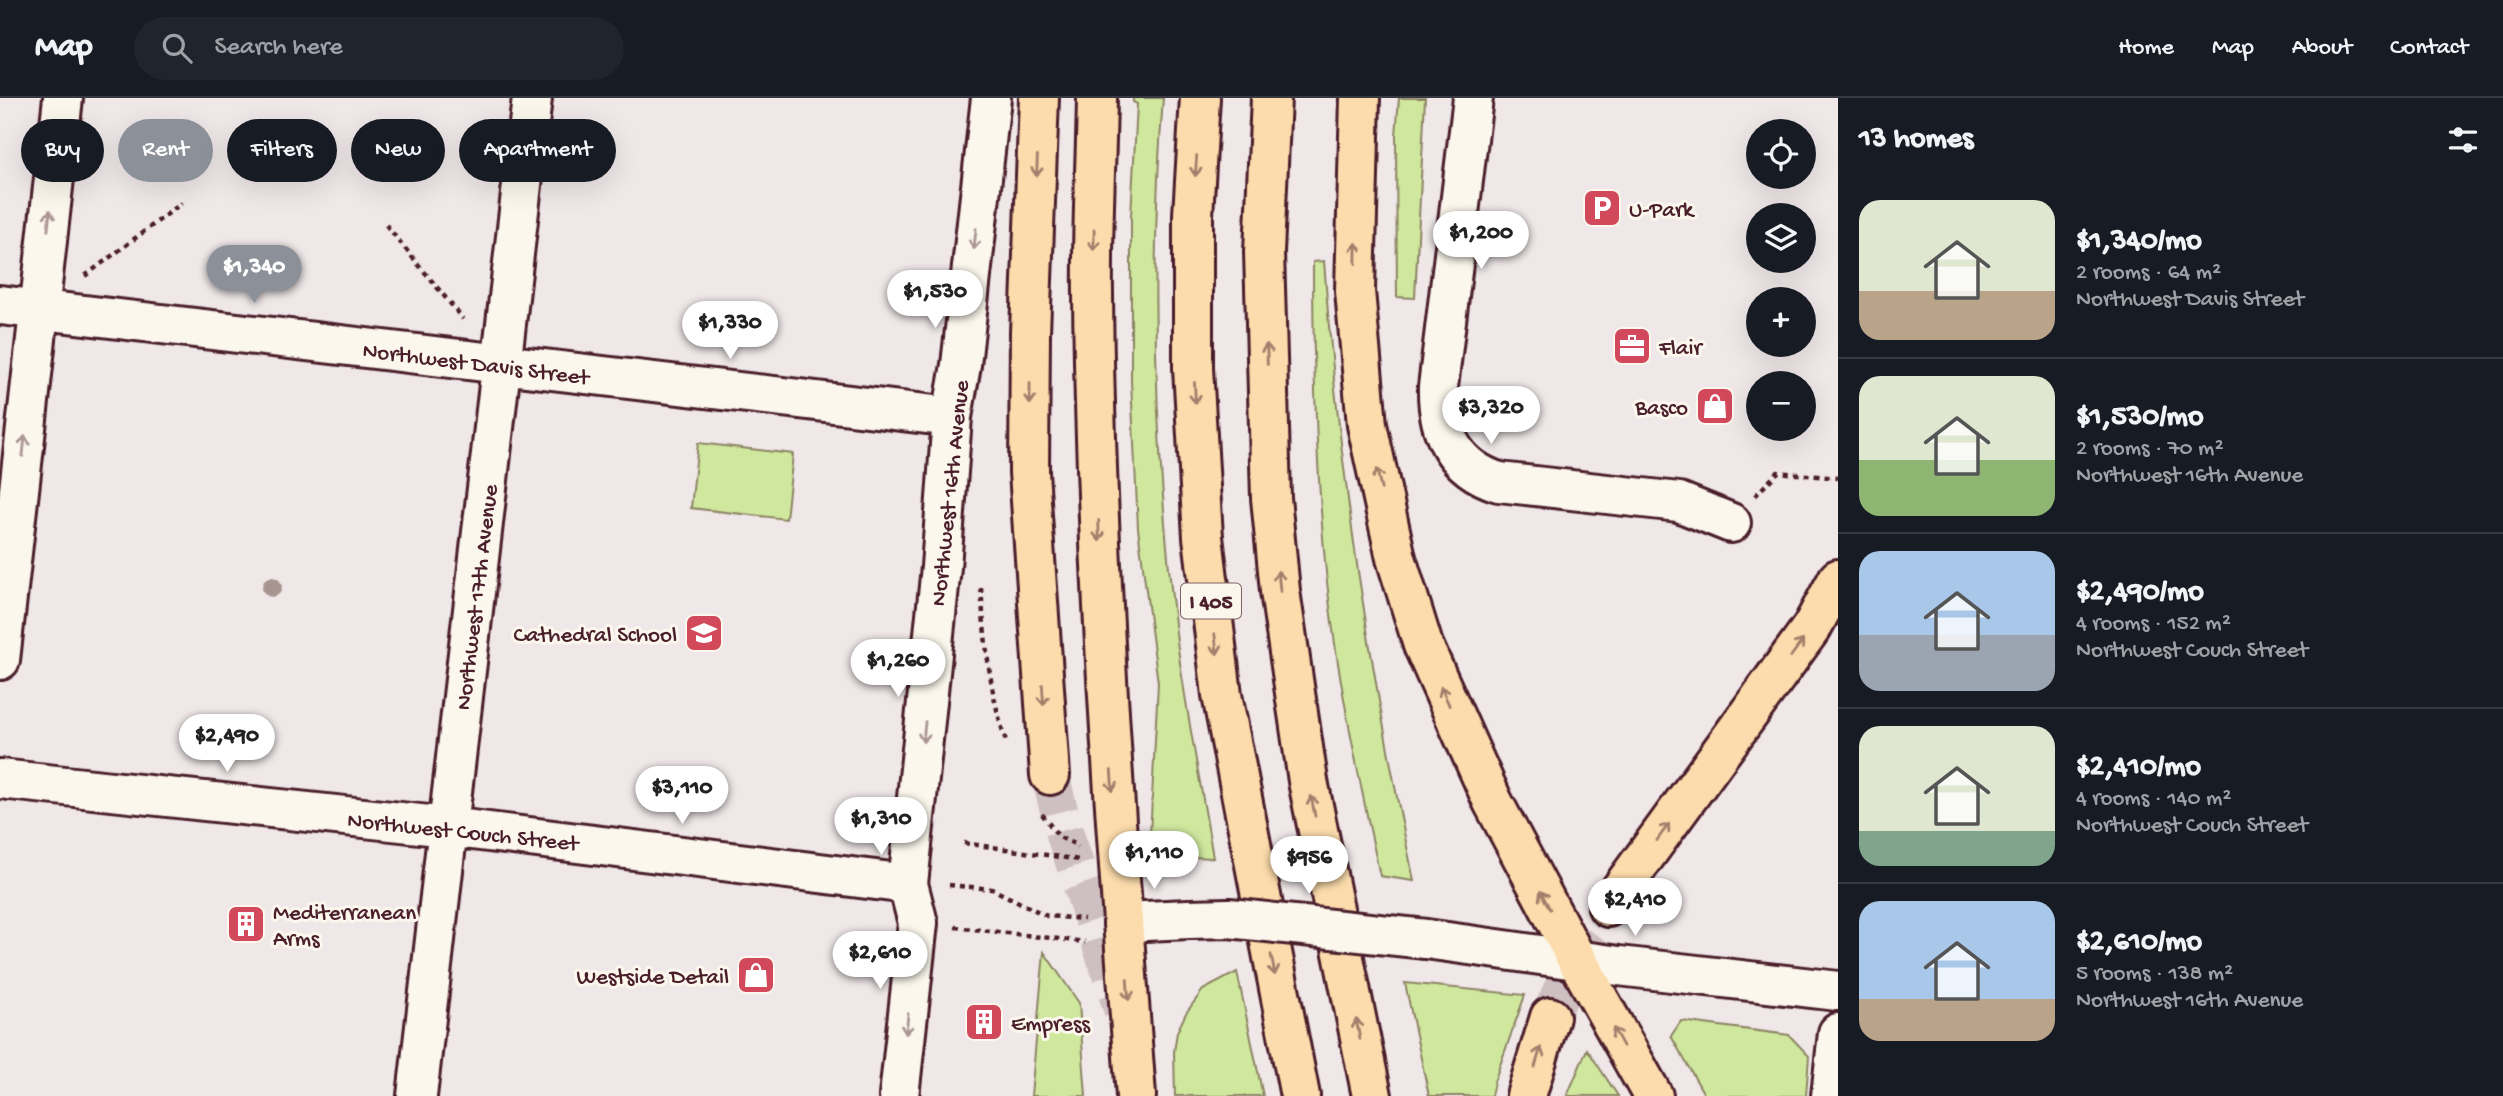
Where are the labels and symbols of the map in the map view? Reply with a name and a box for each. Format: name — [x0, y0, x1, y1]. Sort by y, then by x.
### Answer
one-way arrow — [1030, 154, 1043, 177]
one-way arrow — [1189, 154, 1202, 177]
parking icon: U-Park — [1581, 187, 1623, 229]
place label: U-Park — [1629, 198, 1696, 225]
one-way arrow — [43, 209, 56, 231]
pin: $1,200 — [1424, 212, 1538, 271]
one-way arrow — [968, 227, 981, 250]
one-way arrow — [1087, 228, 1101, 251]
one-way arrow — [1349, 242, 1362, 265]
pin: $1,340 — [197, 246, 311, 305]
pin: $1,530 — [878, 271, 992, 330]
pin: $1,330 — [673, 302, 787, 361]
office icon: Flair — [1611, 325, 1653, 367]
place label: Flair — [1658, 336, 1704, 363]
street label: Northwest Davis Street — [361, 338, 592, 393]
one-way arrow — [1260, 343, 1273, 366]
street label: Northwest 16th Avenue — [926, 378, 977, 608]
one-way arrow — [1023, 382, 1037, 405]
one-way arrow — [1188, 382, 1201, 405]
shop icon: Basco — [1694, 385, 1736, 427]
pin: $3,320 — [1434, 386, 1548, 446]
place label: Basco — [1634, 396, 1688, 423]
one-way arrow — [18, 435, 31, 458]
one-way arrow — [1371, 468, 1385, 491]
street label: Northwest 17th Avenue — [451, 482, 506, 712]
one-way arrow — [1093, 519, 1106, 542]
one-way arrow — [1272, 570, 1285, 593]
road number: I 405 — [1181, 584, 1241, 618]
school or university icon: Cathedral School — [683, 612, 725, 654]
place label: Cathedral School — [513, 623, 677, 650]
one-way arrow — [1209, 633, 1222, 655]
one-way arrow — [1789, 639, 1804, 657]
pin: $1,260 — [841, 640, 955, 699]
one-way arrow — [1037, 683, 1050, 706]
one-way arrow — [1438, 685, 1451, 707]
pin: $2,490 — [170, 714, 284, 774]
one-way arrow — [917, 721, 930, 743]
pin: $3,110 — [625, 766, 739, 826]
one-way arrow — [1106, 769, 1119, 792]
one-way arrow — [1306, 795, 1319, 818]
pin: $1,310 — [824, 798, 938, 857]
street label: Northwest Couch Street — [346, 808, 581, 859]
one-way arrow — [1656, 823, 1670, 842]
pin: $1,110 — [1097, 832, 1211, 891]
pin: $956 — [1268, 836, 1350, 896]
pin: $2,410 — [1578, 878, 1692, 938]
one-way arrow — [1537, 890, 1551, 911]
place label: Mediterranean Arms — [273, 901, 416, 954]
building icon: Mediterranean Arms — [225, 903, 267, 945]
pin: $2,610 — [823, 932, 937, 991]
one-way arrow — [1267, 953, 1280, 976]
shop icon: Westside Detail — [735, 954, 777, 996]
place label: Westside Detail — [576, 965, 729, 992]
one-way arrow — [1122, 979, 1135, 1001]
building icon: Empress — [963, 1001, 1005, 1043]
one-way arrow — [900, 1012, 913, 1034]
place label: Empress — [1011, 1012, 1090, 1039]
one-way arrow — [1350, 1018, 1364, 1041]
one-way arrow — [1611, 1027, 1624, 1048]
one-way arrow — [1532, 1046, 1545, 1068]

